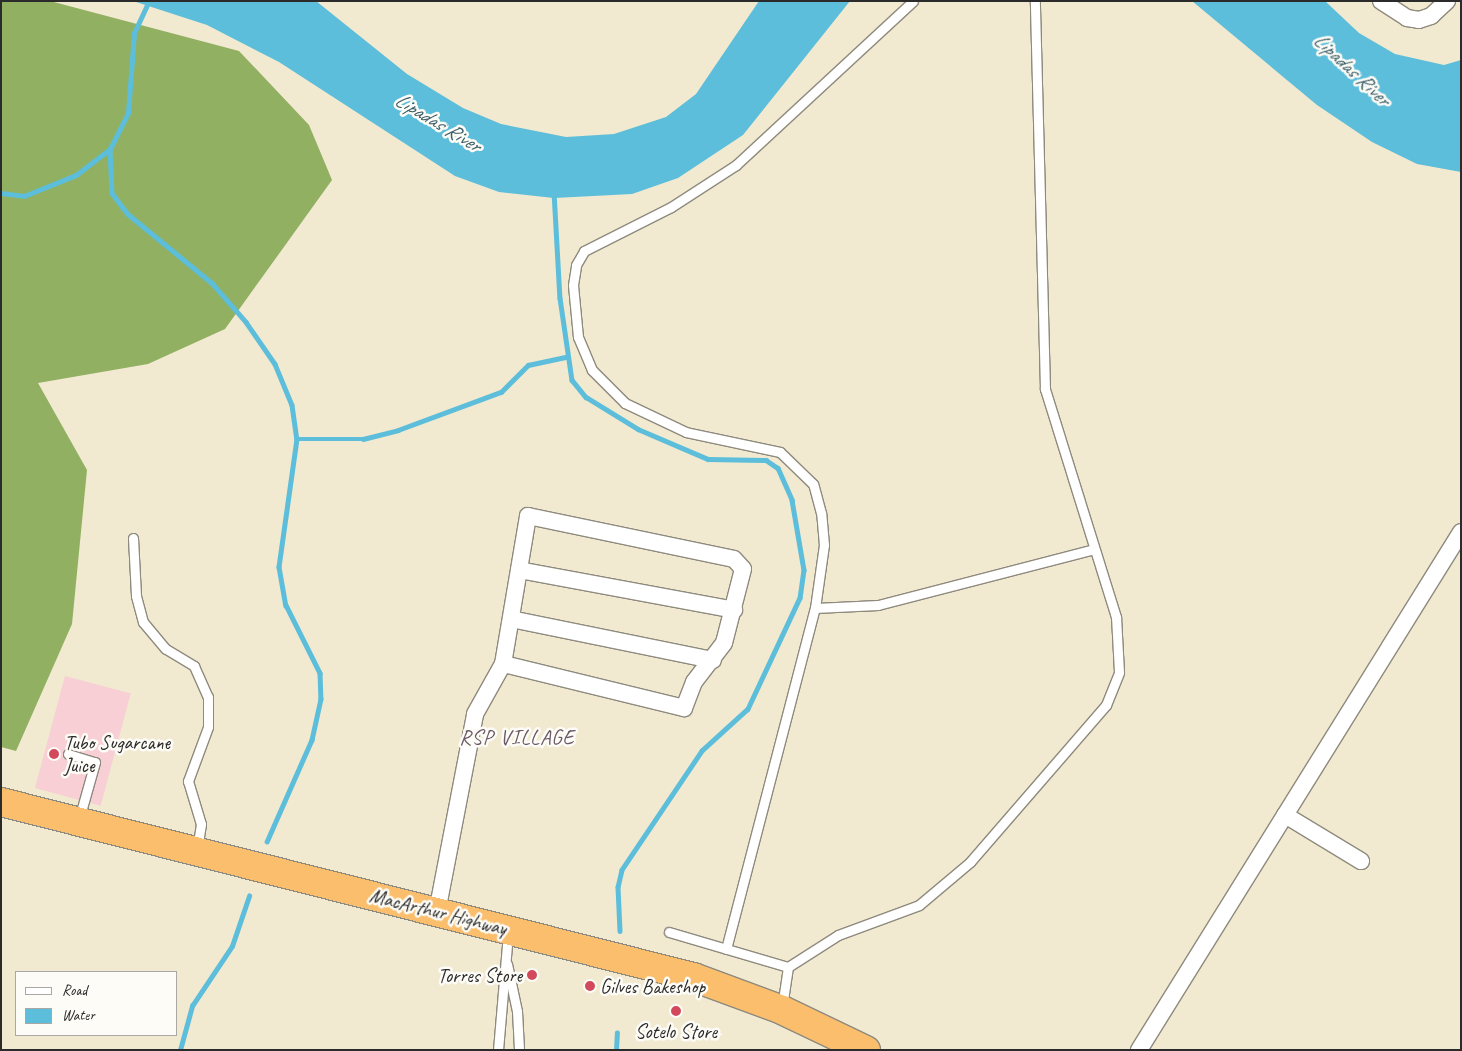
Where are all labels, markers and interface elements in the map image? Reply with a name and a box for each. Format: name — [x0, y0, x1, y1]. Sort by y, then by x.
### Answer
water label: Lipadas River — [1309, 27, 1395, 111]
water label: Lipadas River — [391, 87, 485, 157]
district label: RSP VILLAGE — [459, 724, 575, 750]
place label: Tubo Sugarcane Juice — [64, 730, 169, 777]
marker: Tubo Sugarcane Juice — [48, 748, 60, 760]
street label: MacArthur Highway — [367, 883, 509, 941]
place label: Torres Store — [438, 963, 522, 987]
marker: Torres Store — [526, 969, 538, 981]
legend — [15, 971, 178, 1036]
place label: Gilves Bakeshop — [600, 974, 705, 998]
marker: Gilves Bakeshop — [584, 980, 596, 992]
text: Road — [62, 981, 87, 1000]
marker: Sotelo Store — [670, 1005, 682, 1017]
text: Water — [62, 1006, 95, 1025]
place label: Sotelo Store — [635, 1019, 717, 1043]

